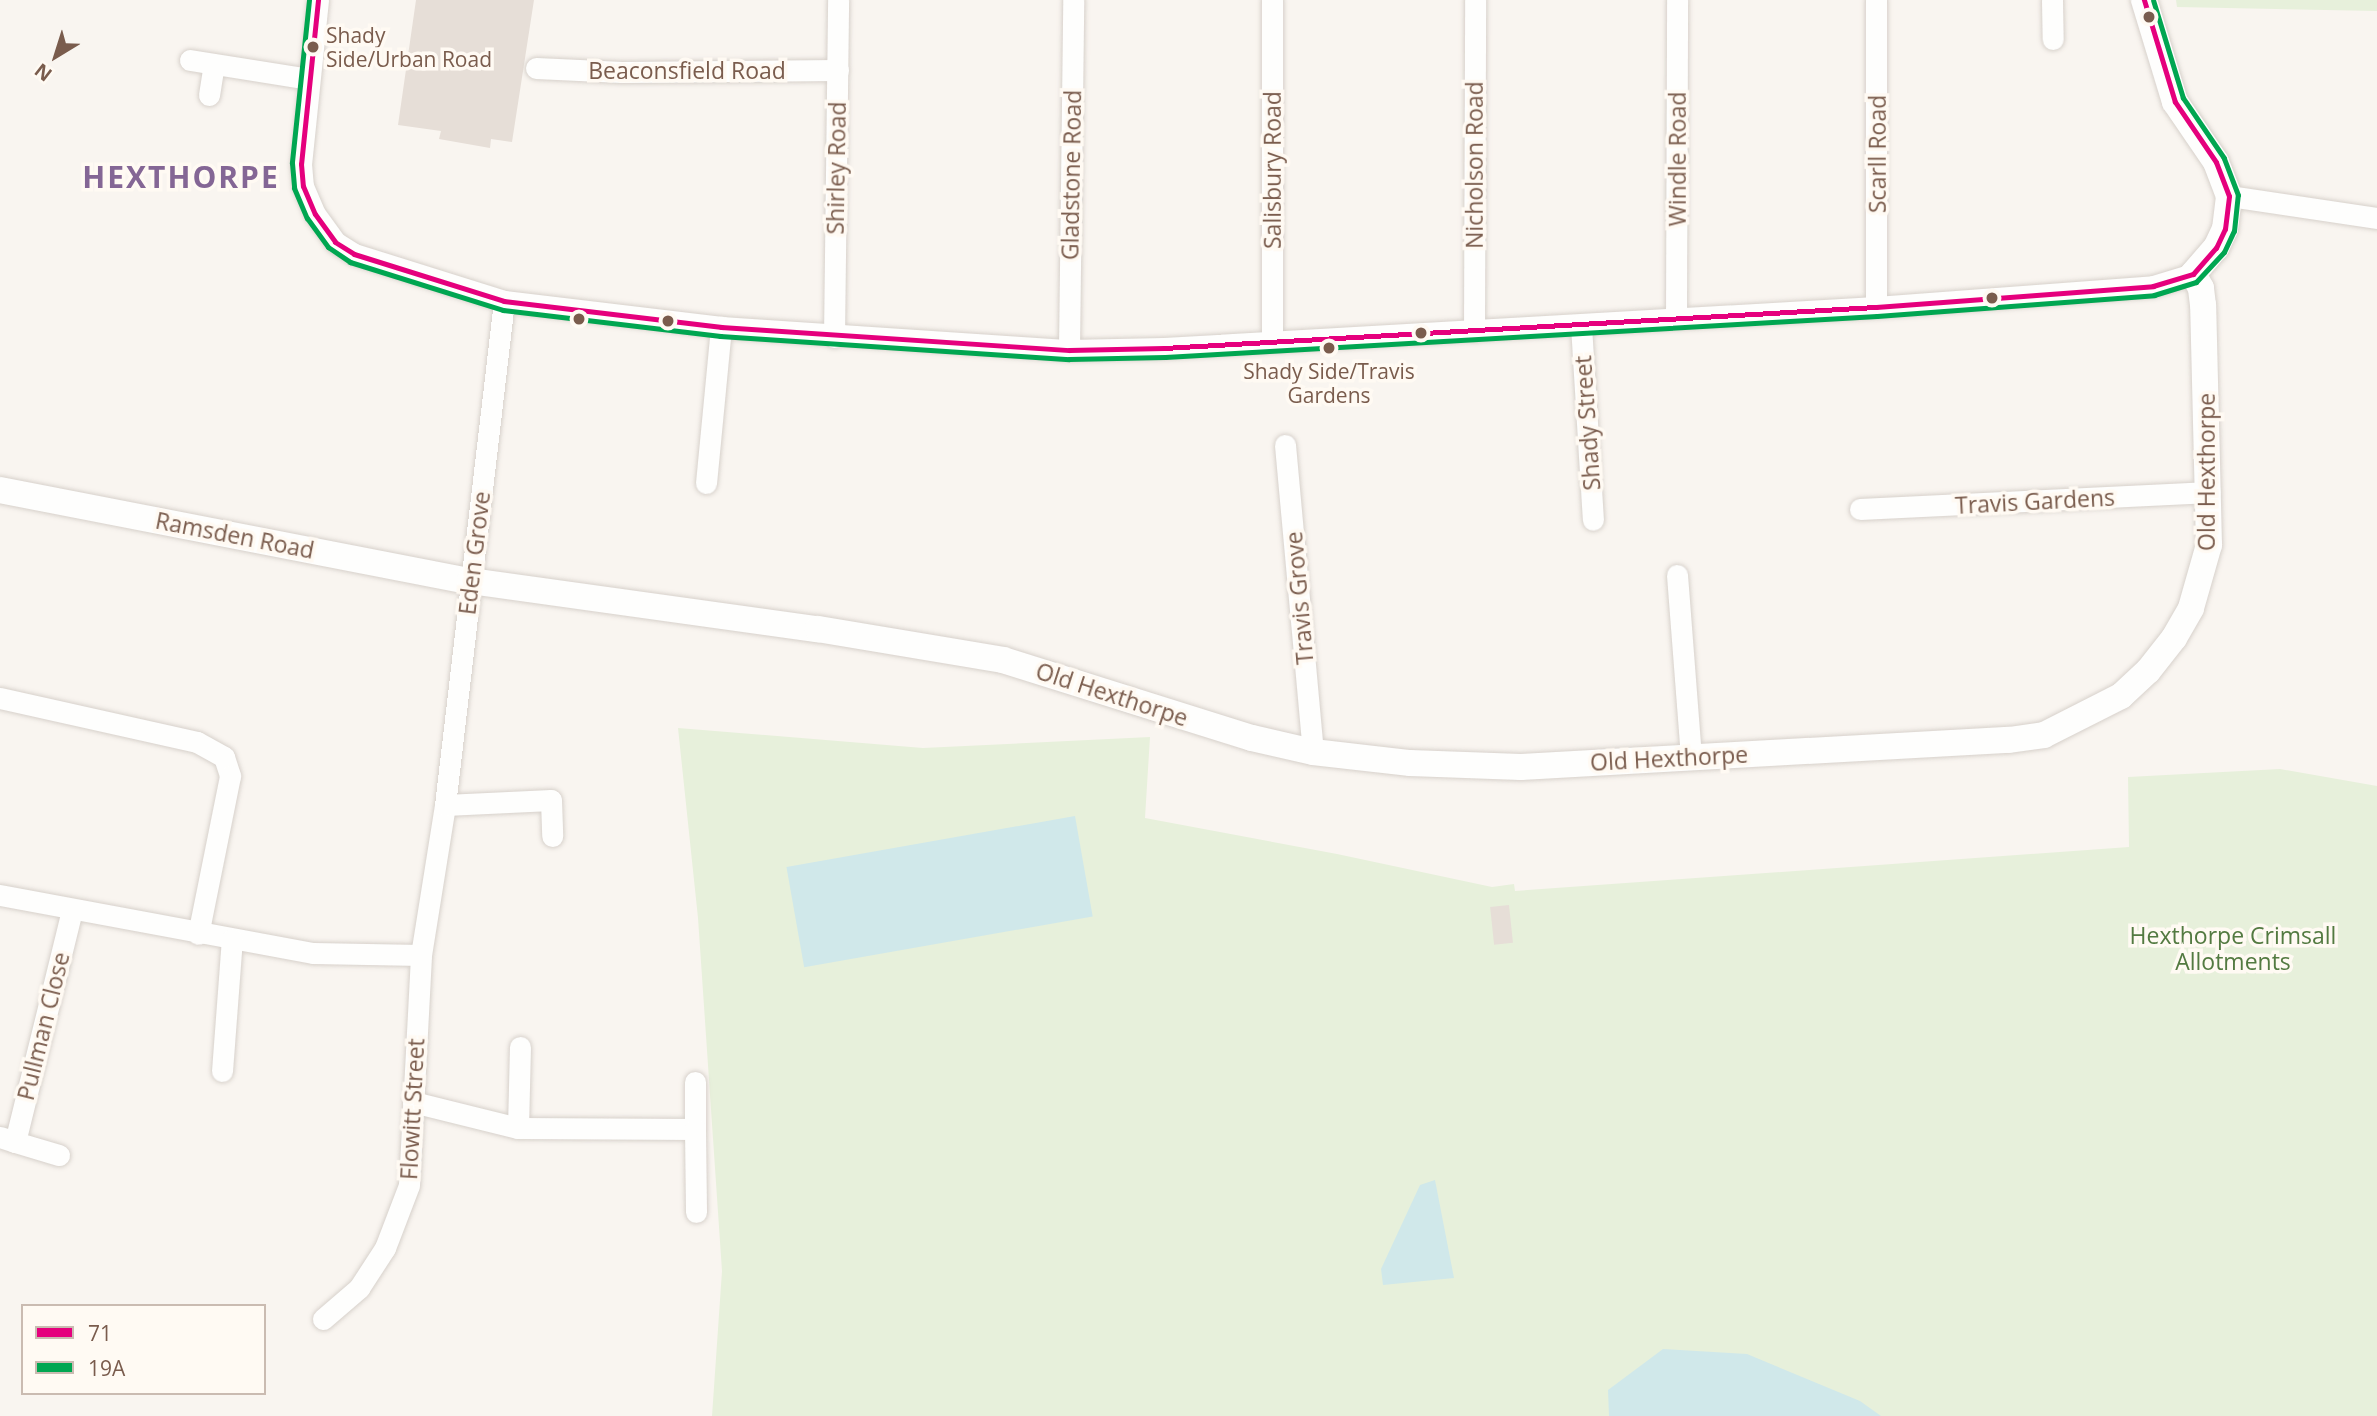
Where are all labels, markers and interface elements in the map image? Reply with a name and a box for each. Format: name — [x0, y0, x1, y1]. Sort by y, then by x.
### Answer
unlabelled marker — [2142, 10, 2156, 24]
north arrow — [21, 21, 91, 91]
place label: Shady Side/Urban Road — [326, 22, 492, 72]
marker: Shady Side/Urban Road — [306, 40, 320, 54]
street label: Beaconsfield Road — [588, 56, 786, 84]
text: N — [29, 58, 57, 88]
street label: Nicholson Road — [1460, 81, 1488, 249]
street label: Gladstone Road — [1056, 90, 1086, 260]
street label: Salisbury Road — [1258, 91, 1286, 249]
street label: Windle Road — [1663, 92, 1691, 226]
street label: Scarll Road — [1863, 95, 1891, 213]
street label: Shirley Road — [821, 101, 851, 235]
district label: HEXTHORPE — [83, 159, 279, 195]
unlabelled marker — [1985, 291, 1999, 305]
unlabelled marker — [572, 312, 586, 326]
unlabelled marker — [661, 314, 675, 328]
unlabelled marker — [1414, 326, 1428, 340]
marker: Shady Side/Travis Gardens — [1322, 341, 1336, 355]
street label: Shady Street — [1569, 355, 1605, 491]
place label: Shady Side/Travis Gardens — [1243, 358, 1415, 408]
street label: Old Hexthorpe — [2192, 393, 2220, 551]
street label: Travis Gardens — [1954, 483, 2116, 519]
street label: Eden Grove — [453, 490, 495, 616]
street label: Ramsden Road — [153, 506, 317, 564]
street label: Travis Grove — [1279, 530, 1319, 666]
street label: Old Hexthorpe — [1033, 656, 1191, 732]
street label: Old Hexthorpe — [1589, 740, 1749, 776]
park label: Hexthorpe Crimsall Allotments — [2130, 921, 2336, 975]
street label: Pullman Close — [11, 949, 75, 1103]
street label: Flowitt Street — [395, 1037, 429, 1181]
legend — [21, 1304, 266, 1395]
text: 71 — [88, 1319, 112, 1347]
text: 19A — [88, 1354, 125, 1382]

